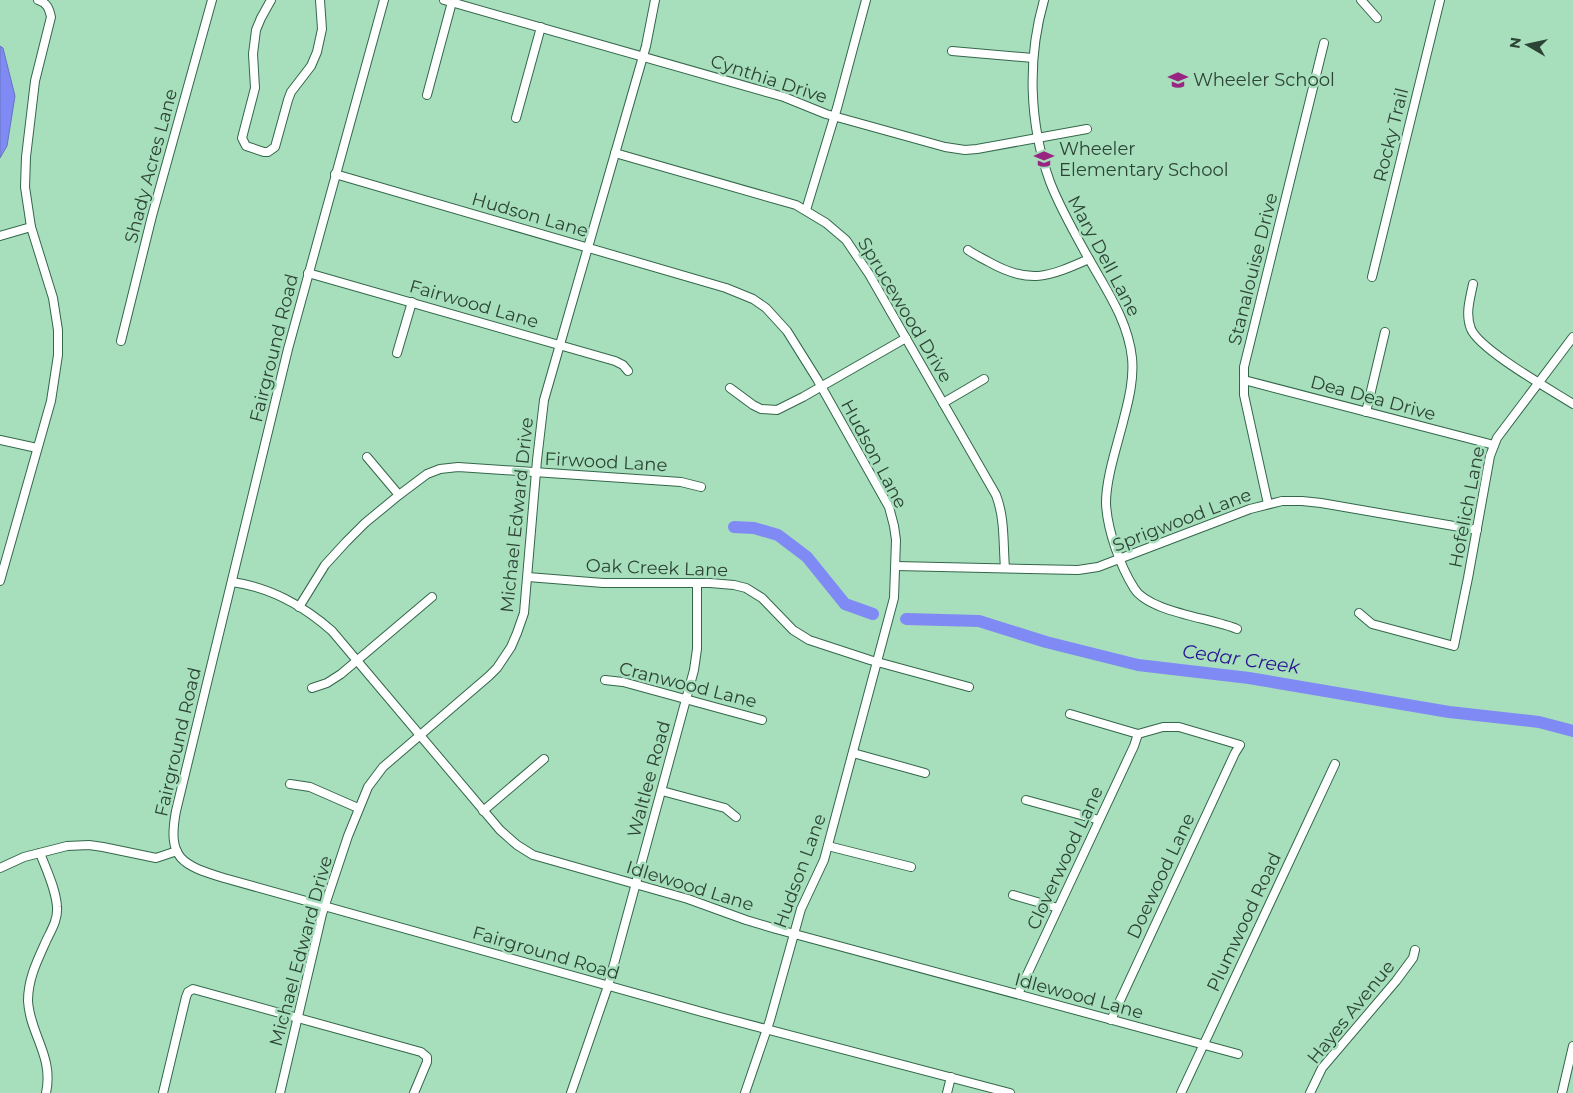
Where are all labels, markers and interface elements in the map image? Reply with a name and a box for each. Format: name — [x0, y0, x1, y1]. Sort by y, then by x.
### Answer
north arrow — [1503, 20, 1553, 70]
text: N — [1505, 36, 1525, 50]
street label: Cynthia Drive — [708, 50, 830, 108]
school or university icon: Wheeler School — [1167, 69, 1189, 91]
place label: Wheeler School — [1193, 69, 1335, 91]
street label: Shady Acres Lane — [120, 86, 182, 246]
street label: Rocky Trail — [1369, 86, 1413, 184]
place label: Wheeler Elementary School — [1059, 138, 1229, 181]
school or university icon: Wheeler Elementary School — [1033, 148, 1055, 170]
street label: Hudson Lane — [469, 188, 591, 242]
street label: Stanalouise Drive — [1223, 191, 1283, 347]
street label: Mary Dell Lane — [1063, 192, 1145, 320]
street label: Sprucewood Drive — [853, 233, 957, 387]
street label: Fairground Road — [245, 271, 303, 425]
street label: Fairwood Lane — [407, 275, 541, 333]
street label: Dea Dea Drive — [1308, 371, 1438, 425]
street label: Hudson Lane — [836, 396, 912, 512]
street label: Michael Edward Drive — [496, 416, 538, 614]
street label: Hofelich Lane — [1444, 444, 1490, 570]
street label: Firwood Lane — [544, 448, 668, 476]
street label: Sprigwood Lane — [1110, 483, 1255, 557]
street label: Oak Creek Lane — [585, 555, 729, 581]
water label: Cedar Creek — [1181, 639, 1302, 679]
street label: Cranwood Lane — [617, 657, 759, 713]
street label: Fairground Road — [150, 665, 206, 819]
street label: Waltlee Road — [623, 718, 675, 840]
street label: Cloverwood Lane — [1022, 783, 1108, 933]
street label: Doewood Lane — [1122, 810, 1200, 942]
street label: Hudson Lane — [769, 811, 831, 931]
street label: Plumwood Road — [1202, 849, 1286, 995]
street label: Michael Edward Drive — [265, 853, 337, 1049]
street label: Idlewood Lane — [623, 856, 757, 916]
street label: Fairground Road — [470, 921, 622, 985]
street label: Hayes Avenue — [1303, 956, 1399, 1068]
street label: Idlewood Lane — [1012, 968, 1146, 1024]

